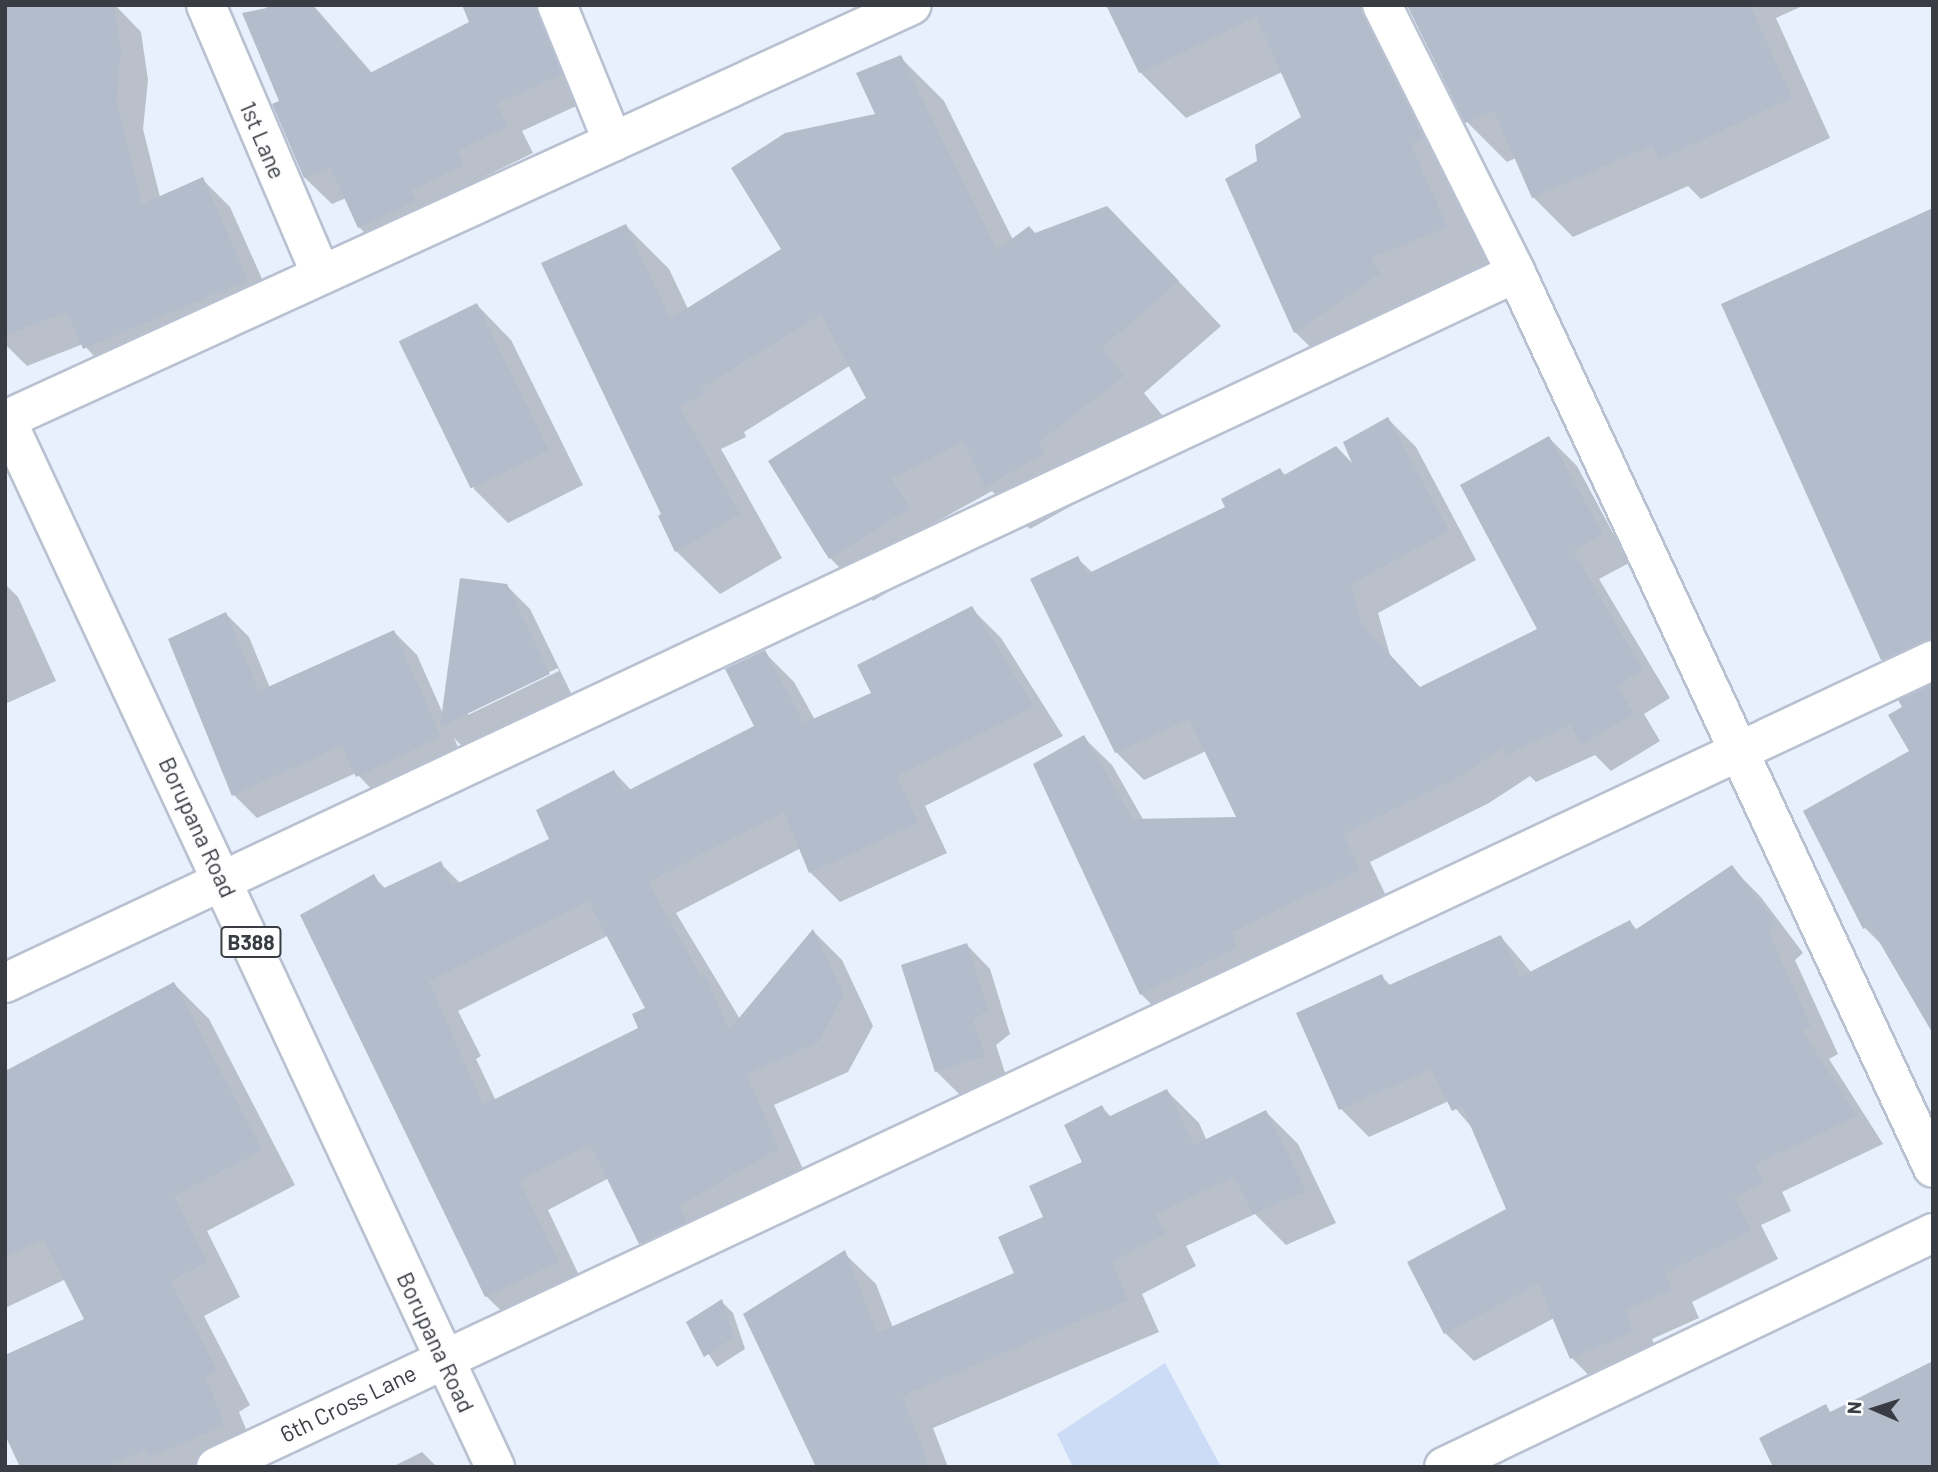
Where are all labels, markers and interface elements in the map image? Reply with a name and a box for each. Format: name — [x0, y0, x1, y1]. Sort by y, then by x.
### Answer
street label: 1st Lane — [234, 97, 292, 183]
street label: Borupana Road — [153, 752, 243, 902]
road number: B388 — [219, 925, 282, 960]
street label: Borupana Road — [391, 1267, 481, 1417]
street label: 6th Cross Lane — [276, 1358, 420, 1448]
north arrow — [1840, 1374, 1910, 1444]
text: N — [1842, 1401, 1865, 1415]

